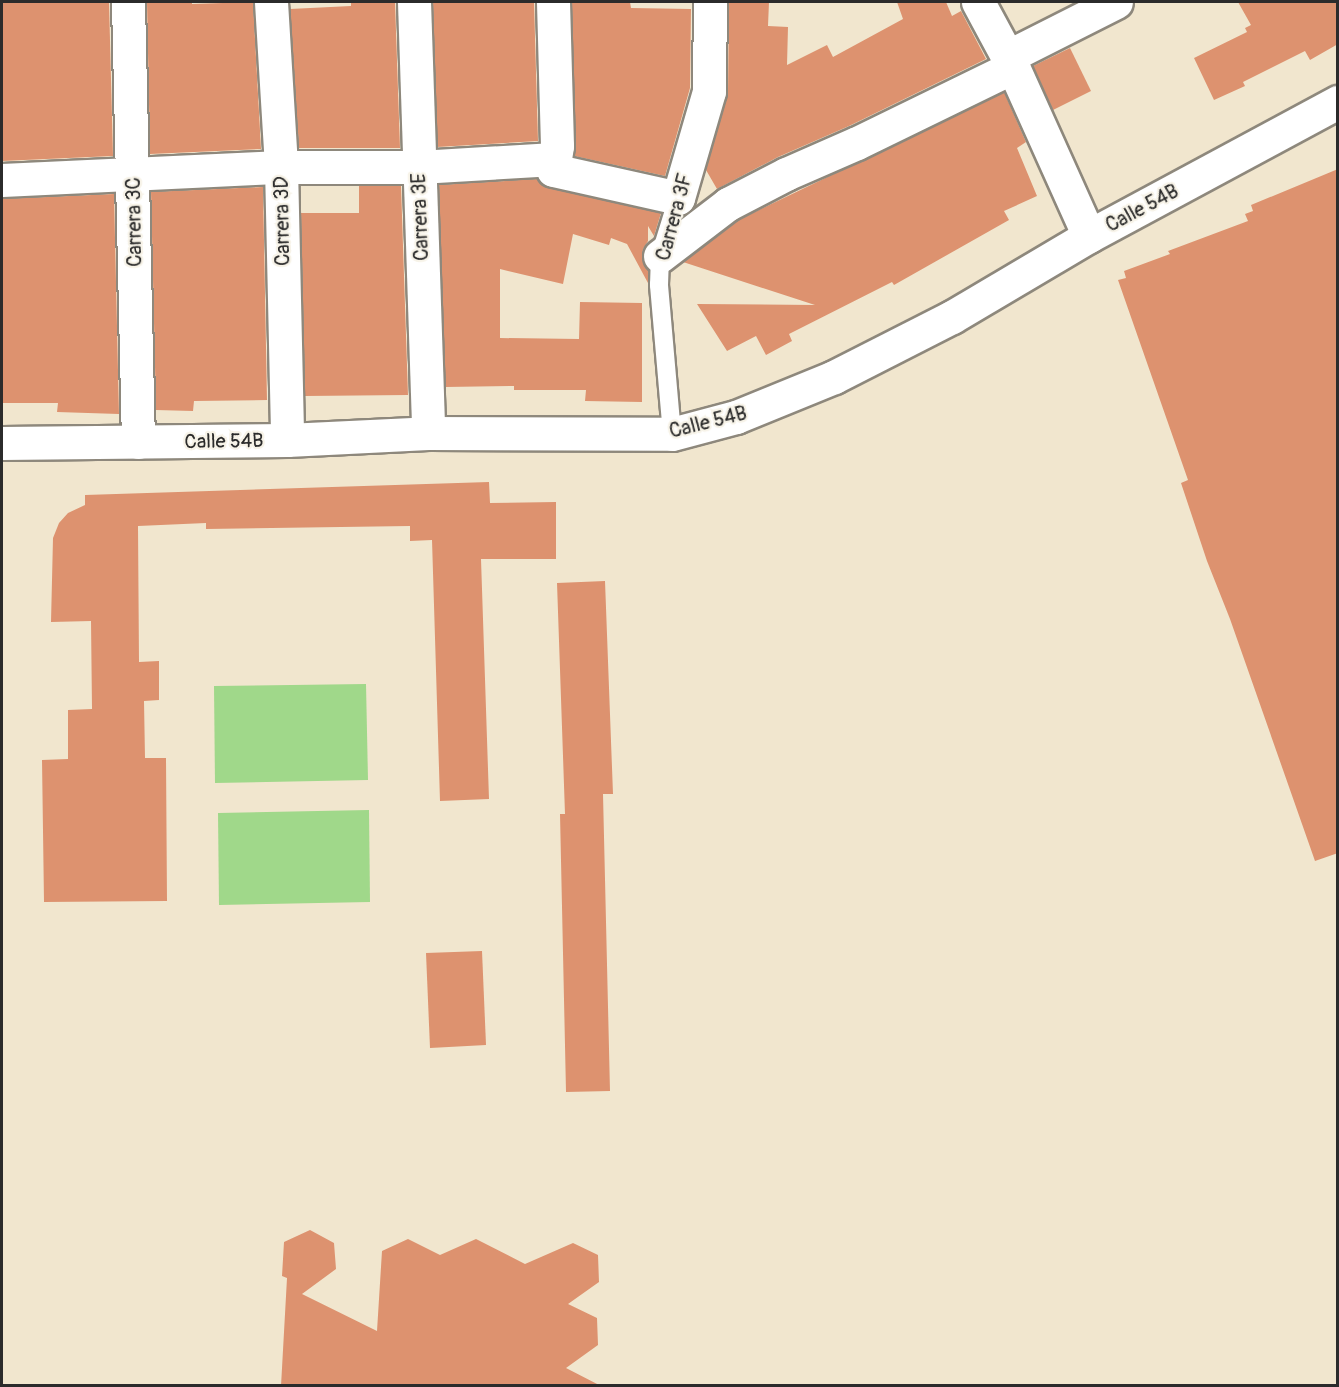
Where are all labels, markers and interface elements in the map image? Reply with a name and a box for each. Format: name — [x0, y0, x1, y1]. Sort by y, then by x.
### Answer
street label: Carrera 3F — [651, 171, 697, 263]
street label: Carrera 3E — [406, 173, 434, 261]
street label: Carrera 3D — [269, 176, 295, 266]
street label: Carrera 3C — [121, 177, 147, 267]
street label: Calle 54B — [1101, 179, 1183, 237]
street label: Calle 54B — [667, 401, 749, 443]
street label: Calle 54B — [184, 428, 264, 454]

